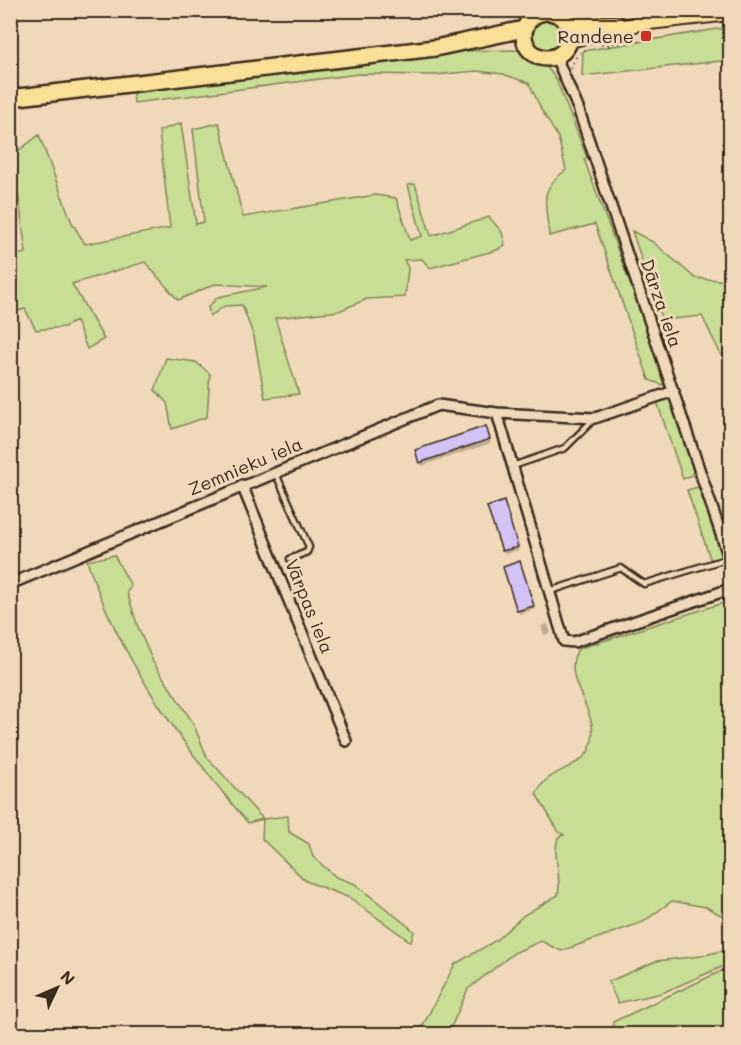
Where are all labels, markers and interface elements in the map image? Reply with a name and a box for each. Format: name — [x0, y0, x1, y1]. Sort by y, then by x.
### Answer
place label: Randene — [558, 24, 634, 48]
marker: Randene — [639, 29, 653, 43]
street label: Dārza iela — [636, 256, 688, 350]
street label: Zemnieku iela — [184, 431, 306, 501]
street label: Vārpas iela — [280, 555, 340, 657]
north arrow — [27, 958, 87, 1018]
text: N — [56, 966, 80, 989]

